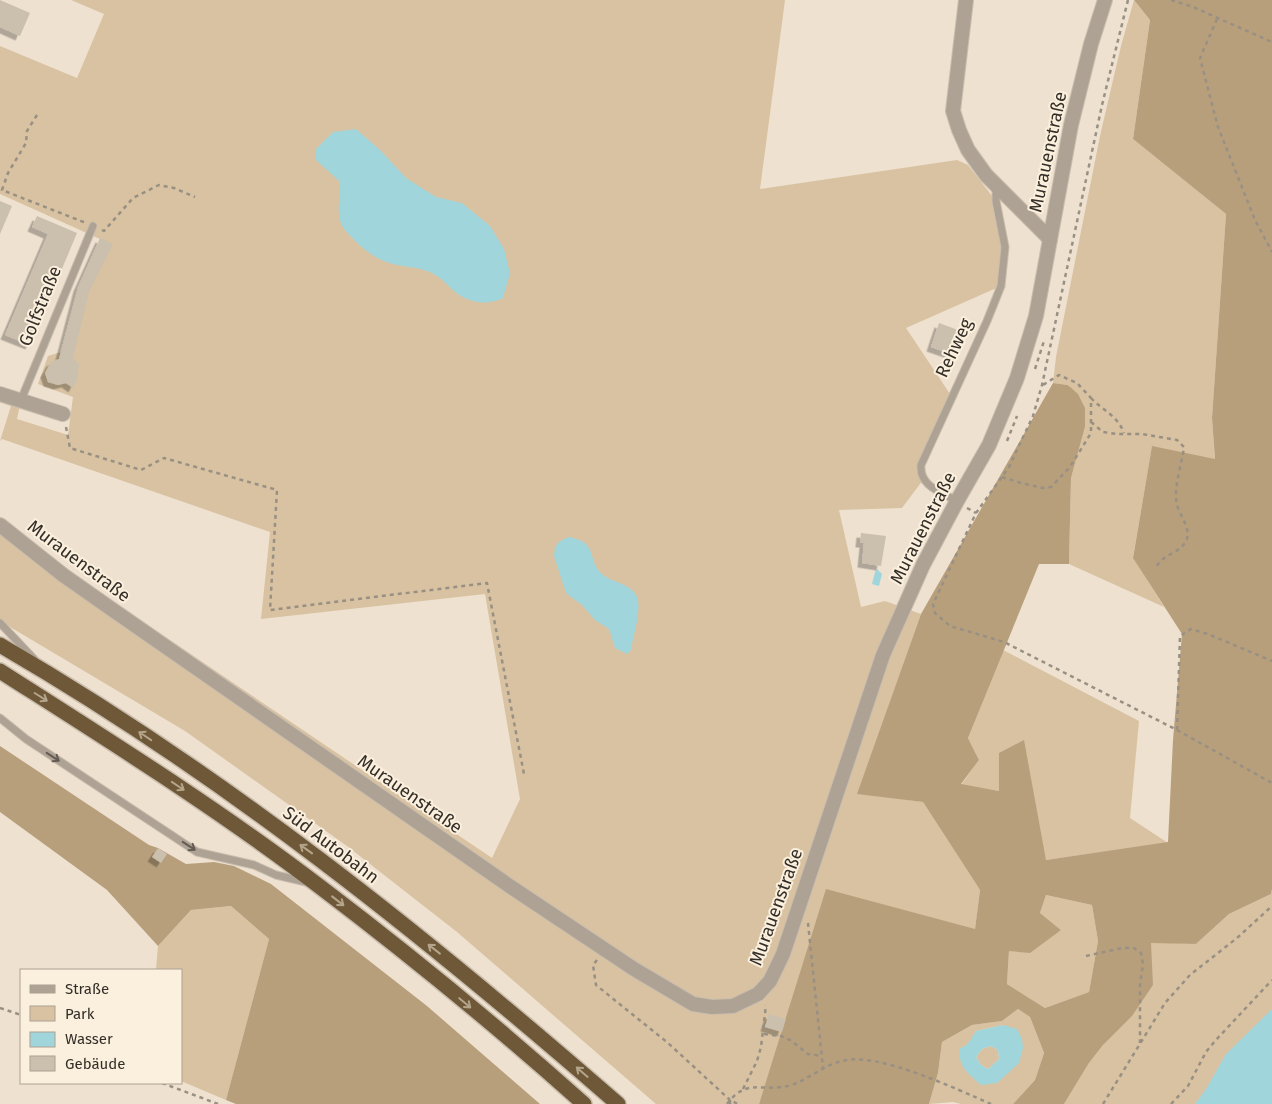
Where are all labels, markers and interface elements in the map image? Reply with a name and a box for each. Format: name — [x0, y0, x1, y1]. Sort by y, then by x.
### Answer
street label: Murauenstraße — [1024, 90, 1072, 214]
street label: Golfstraße — [14, 263, 66, 349]
street label: Rehweg — [931, 314, 978, 381]
street label: Murauenstraße — [885, 468, 961, 588]
street label: Murauenstraße — [23, 515, 135, 607]
one-way arrow — [34, 693, 48, 703]
one-way arrow — [138, 731, 152, 741]
street label: Murauenstraße — [353, 750, 467, 838]
one-way arrow — [46, 752, 60, 762]
one-way arrow — [170, 781, 184, 791]
street label: Süd Autobahn — [279, 802, 383, 888]
one-way arrow — [182, 841, 196, 852]
one-way arrow — [300, 843, 313, 854]
street label: Murauenstraße — [745, 845, 807, 969]
one-way arrow — [331, 895, 344, 906]
one-way arrow — [428, 943, 441, 954]
legend — [20, 969, 182, 1084]
text: Straße — [65, 980, 109, 998]
one-way arrow — [458, 997, 471, 1008]
text: Park — [65, 1005, 95, 1023]
text: Wasser — [65, 1030, 113, 1048]
text: Gebäude — [65, 1055, 125, 1073]
one-way arrow — [575, 1066, 588, 1078]

